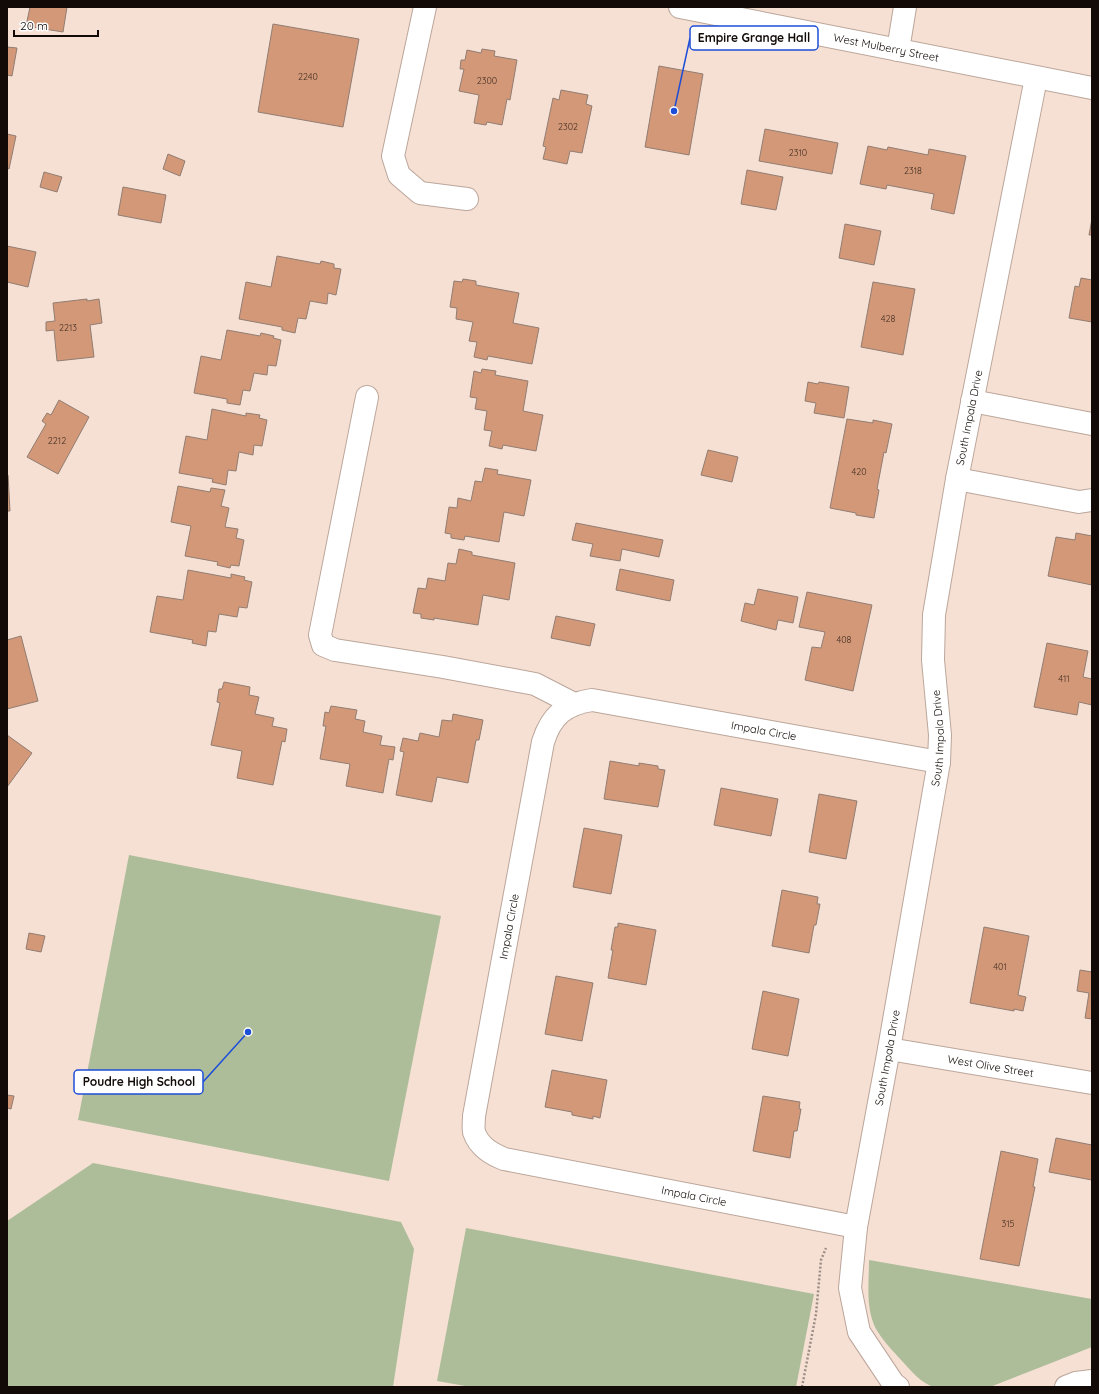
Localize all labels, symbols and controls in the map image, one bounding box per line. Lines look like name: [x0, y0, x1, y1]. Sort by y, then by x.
scale bar: [14, 12, 98, 38]
text: 20 m: [20, 18, 48, 33]
callout: Empire Grange Hall: [690, 26, 818, 50]
text: Empire Grange Hall: [698, 30, 810, 45]
street label: West Mulberry Street: [832, 30, 940, 65]
house number: 2240: [298, 71, 318, 82]
house number: 2300: [477, 75, 497, 86]
house number: 2302: [558, 121, 578, 132]
house number: 2310: [789, 147, 807, 158]
house number: 2318: [904, 165, 922, 176]
house number: 428: [881, 313, 895, 324]
house number: 2213: [59, 322, 77, 333]
street label: South Impala Drive: [953, 369, 985, 467]
house number: 2212: [48, 435, 66, 446]
house number: 420: [851, 466, 867, 477]
house number: 408: [837, 634, 852, 645]
house number: 411: [1058, 673, 1070, 684]
street label: South Impala Drive: [928, 689, 947, 788]
street label: Impala Circle: [730, 718, 798, 743]
street label: Impala Circle: [496, 893, 522, 960]
house number: 401: [993, 961, 1007, 972]
street label: South Impala Drive: [872, 1009, 903, 1107]
street label: West Olive Street: [947, 1052, 1035, 1080]
callout: Poudre High School: [74, 1070, 203, 1094]
text: Poudre High School: [83, 1074, 195, 1089]
street label: Impala Circle: [660, 1183, 728, 1209]
house number: 315: [1002, 1218, 1015, 1229]

